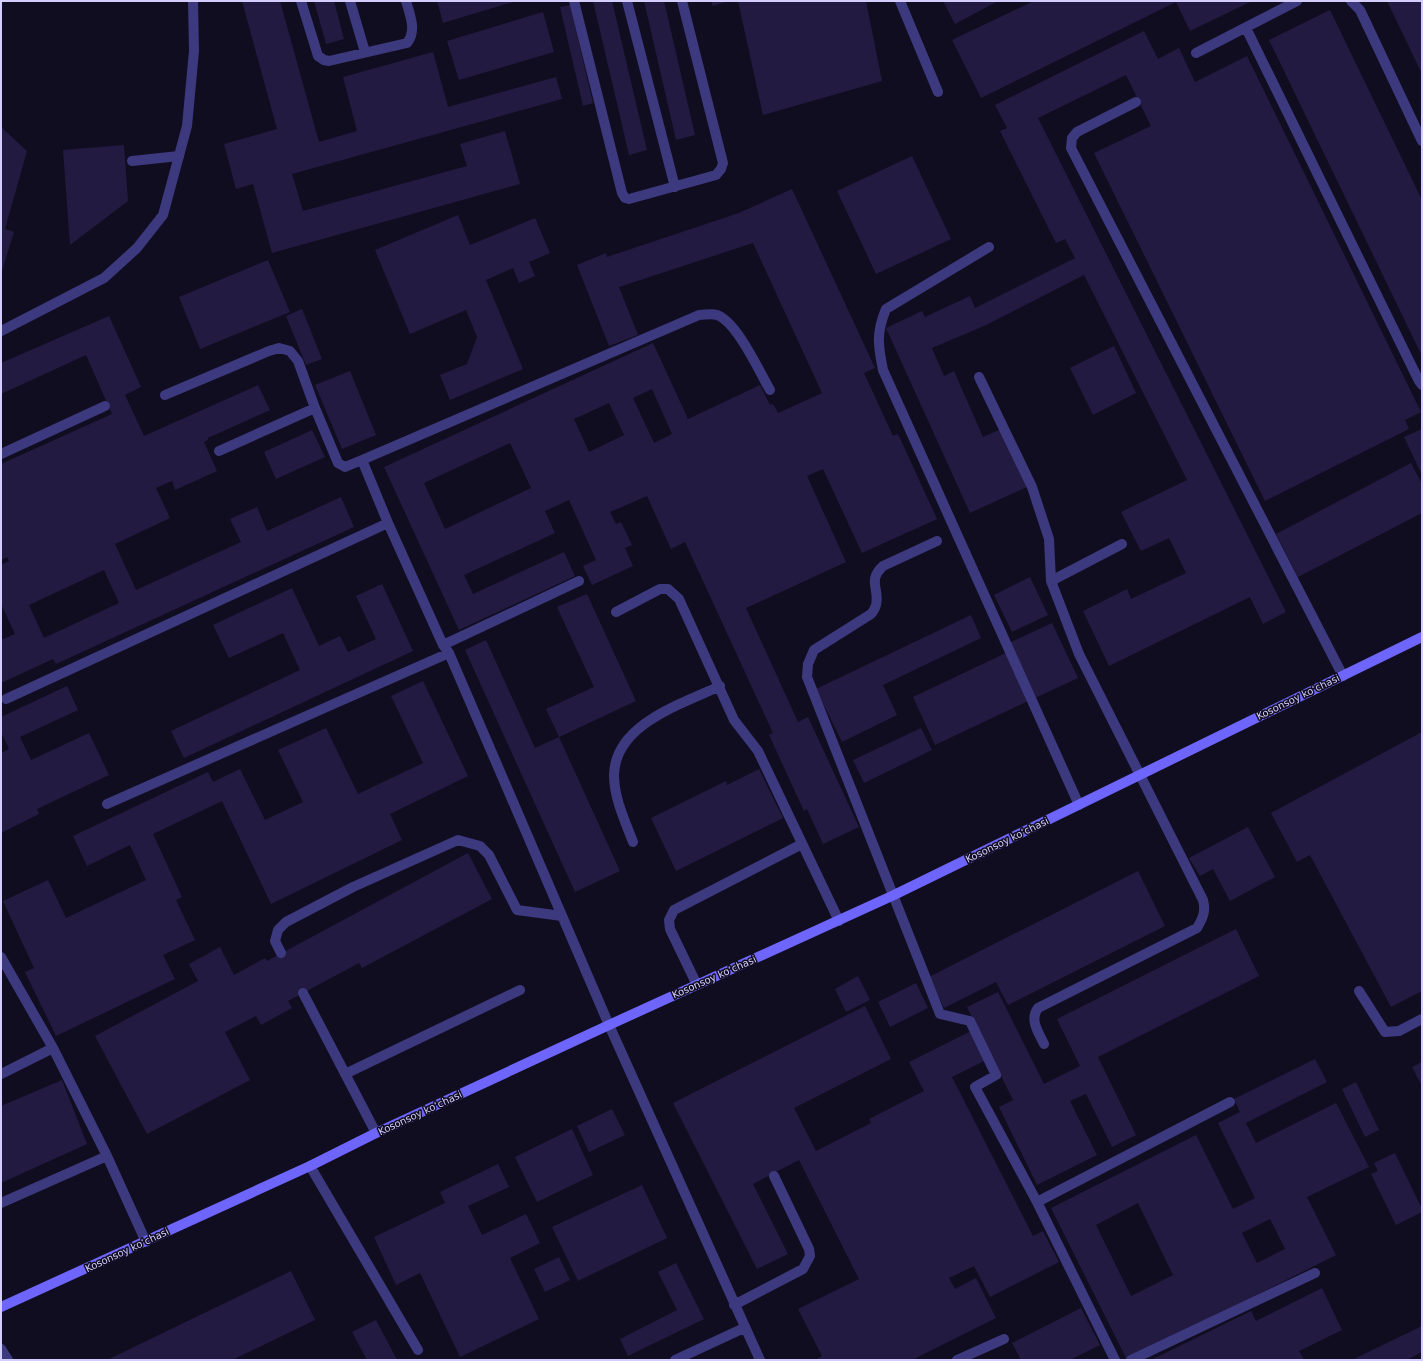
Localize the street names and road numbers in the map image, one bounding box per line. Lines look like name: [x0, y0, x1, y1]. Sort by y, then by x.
street label: Kosonsoy koʻchasi: [1255, 672, 1341, 722]
street label: Kosonsoy koʻchasi: [964, 815, 1050, 865]
street label: Kosonsoy koʻchasi: [670, 953, 758, 1001]
street label: Kosonsoy koʻchasi: [376, 1089, 464, 1137]
street label: Kosonsoy koʻchasi: [83, 1226, 171, 1274]

